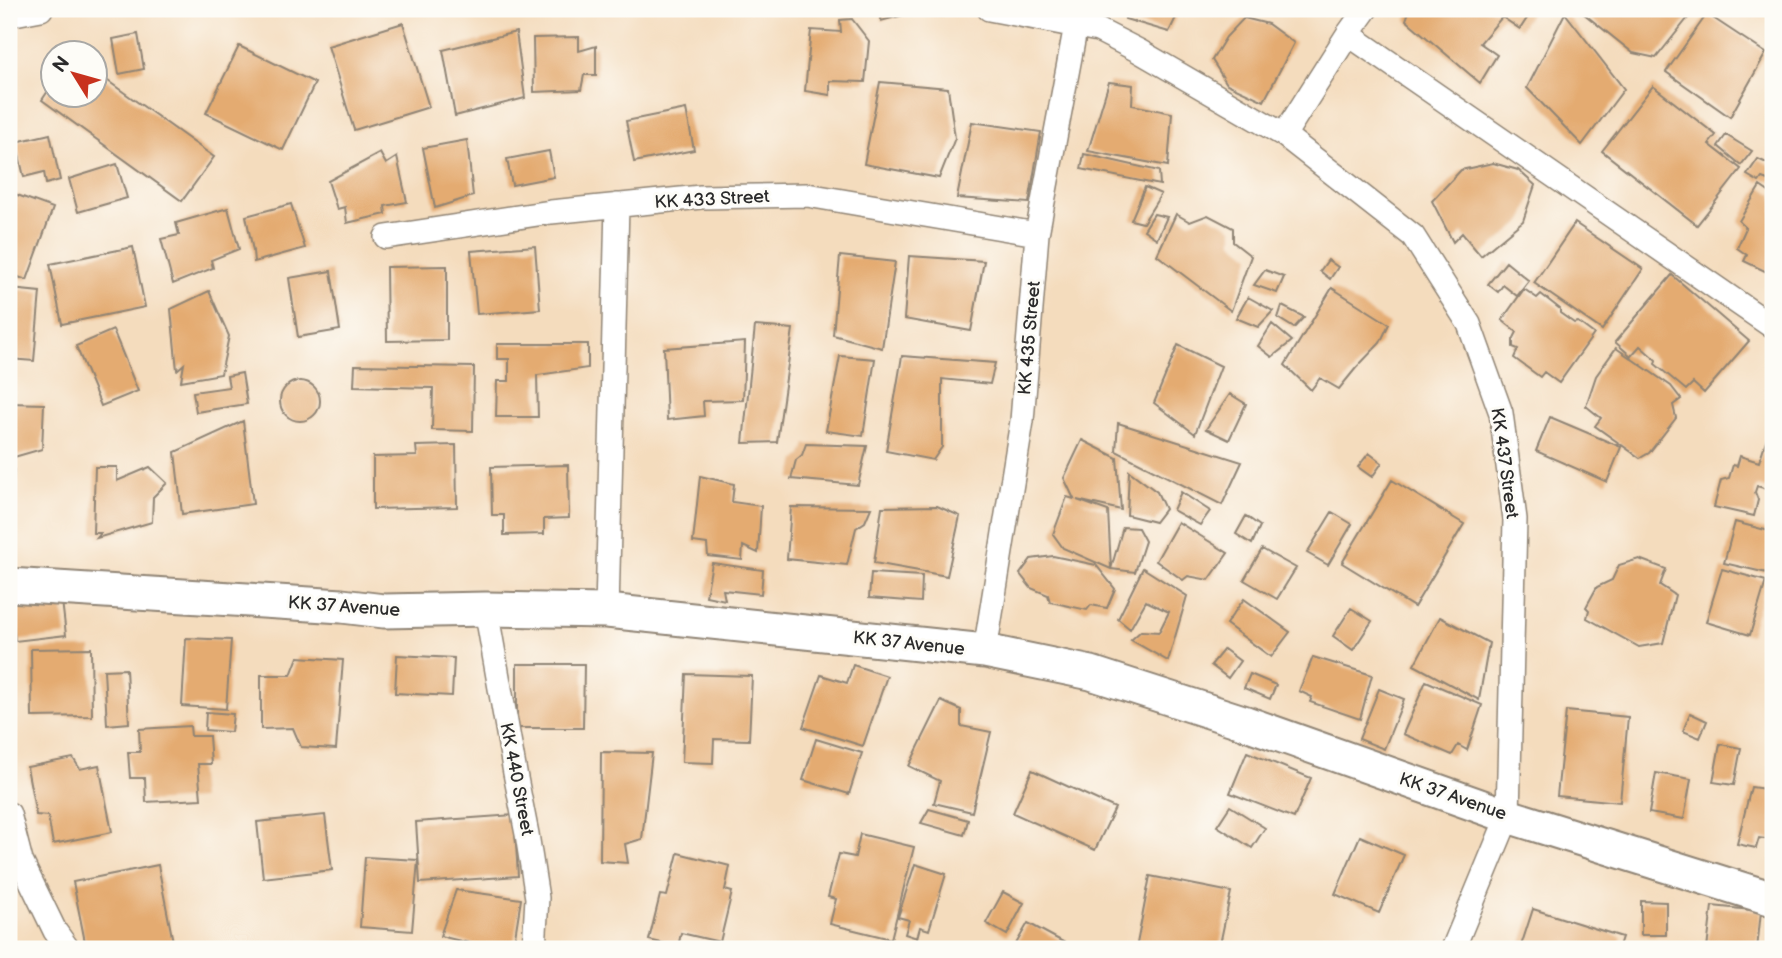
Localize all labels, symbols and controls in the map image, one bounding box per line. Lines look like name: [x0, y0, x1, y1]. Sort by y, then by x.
north arrow: [38, 38, 108, 108]
text: N: [48, 52, 75, 77]
street label: KK 433 Street: [654, 186, 771, 213]
street label: KK 435 Street: [1014, 280, 1045, 396]
street label: KK 437 Street: [1486, 406, 1523, 520]
street label: KK 37 Avenue: [287, 592, 401, 621]
street label: KK 37 Avenue: [852, 627, 966, 660]
street label: KK 440 Street: [495, 721, 538, 838]
street label: KK 37 Avenue: [1396, 768, 1510, 825]

